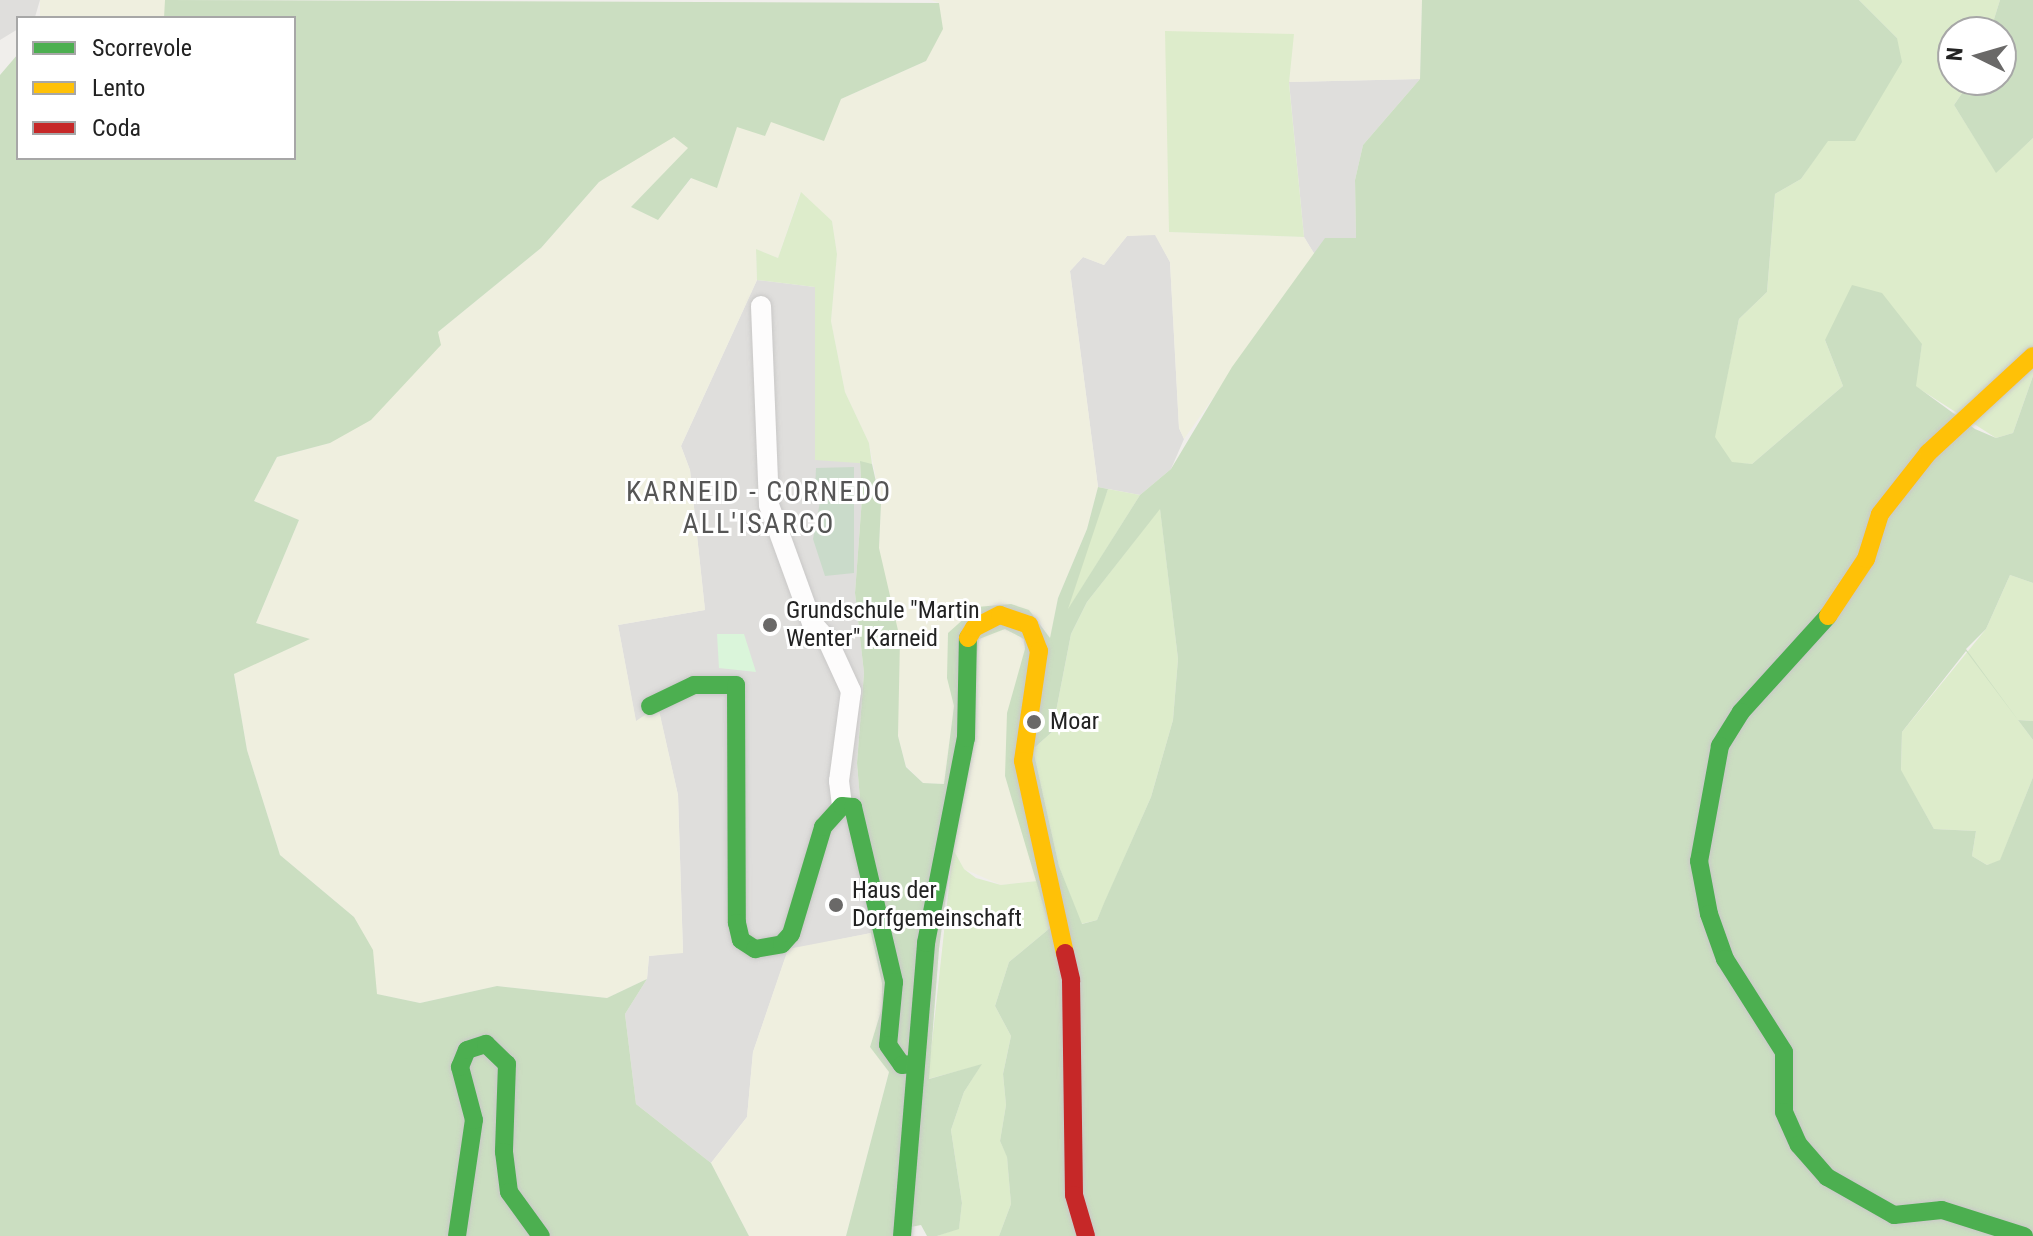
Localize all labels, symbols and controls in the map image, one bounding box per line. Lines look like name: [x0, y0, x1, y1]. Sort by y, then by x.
legend: [16, 16, 296, 160]
north arrow: [1937, 16, 2017, 96]
text: Scorrevole: [92, 34, 192, 62]
text: N: [1942, 46, 1968, 62]
text: Lento: [92, 74, 145, 102]
text: Coda: [92, 114, 141, 142]
district label: KARNEID - CORNEDO ALL'ISARCO: [626, 475, 892, 541]
place label: Grundschule "Martin Wenter" Karneid: [786, 597, 980, 653]
marker: Grundschule "Martin Wenter" Karneid: [761, 616, 779, 634]
place label: Moar: [1050, 708, 1099, 736]
marker: Moar: [1025, 713, 1043, 731]
place label: Haus der Dorfgemeinschaft: [852, 877, 1022, 933]
marker: Haus der Dorfgemeinschaft: [827, 896, 845, 914]

